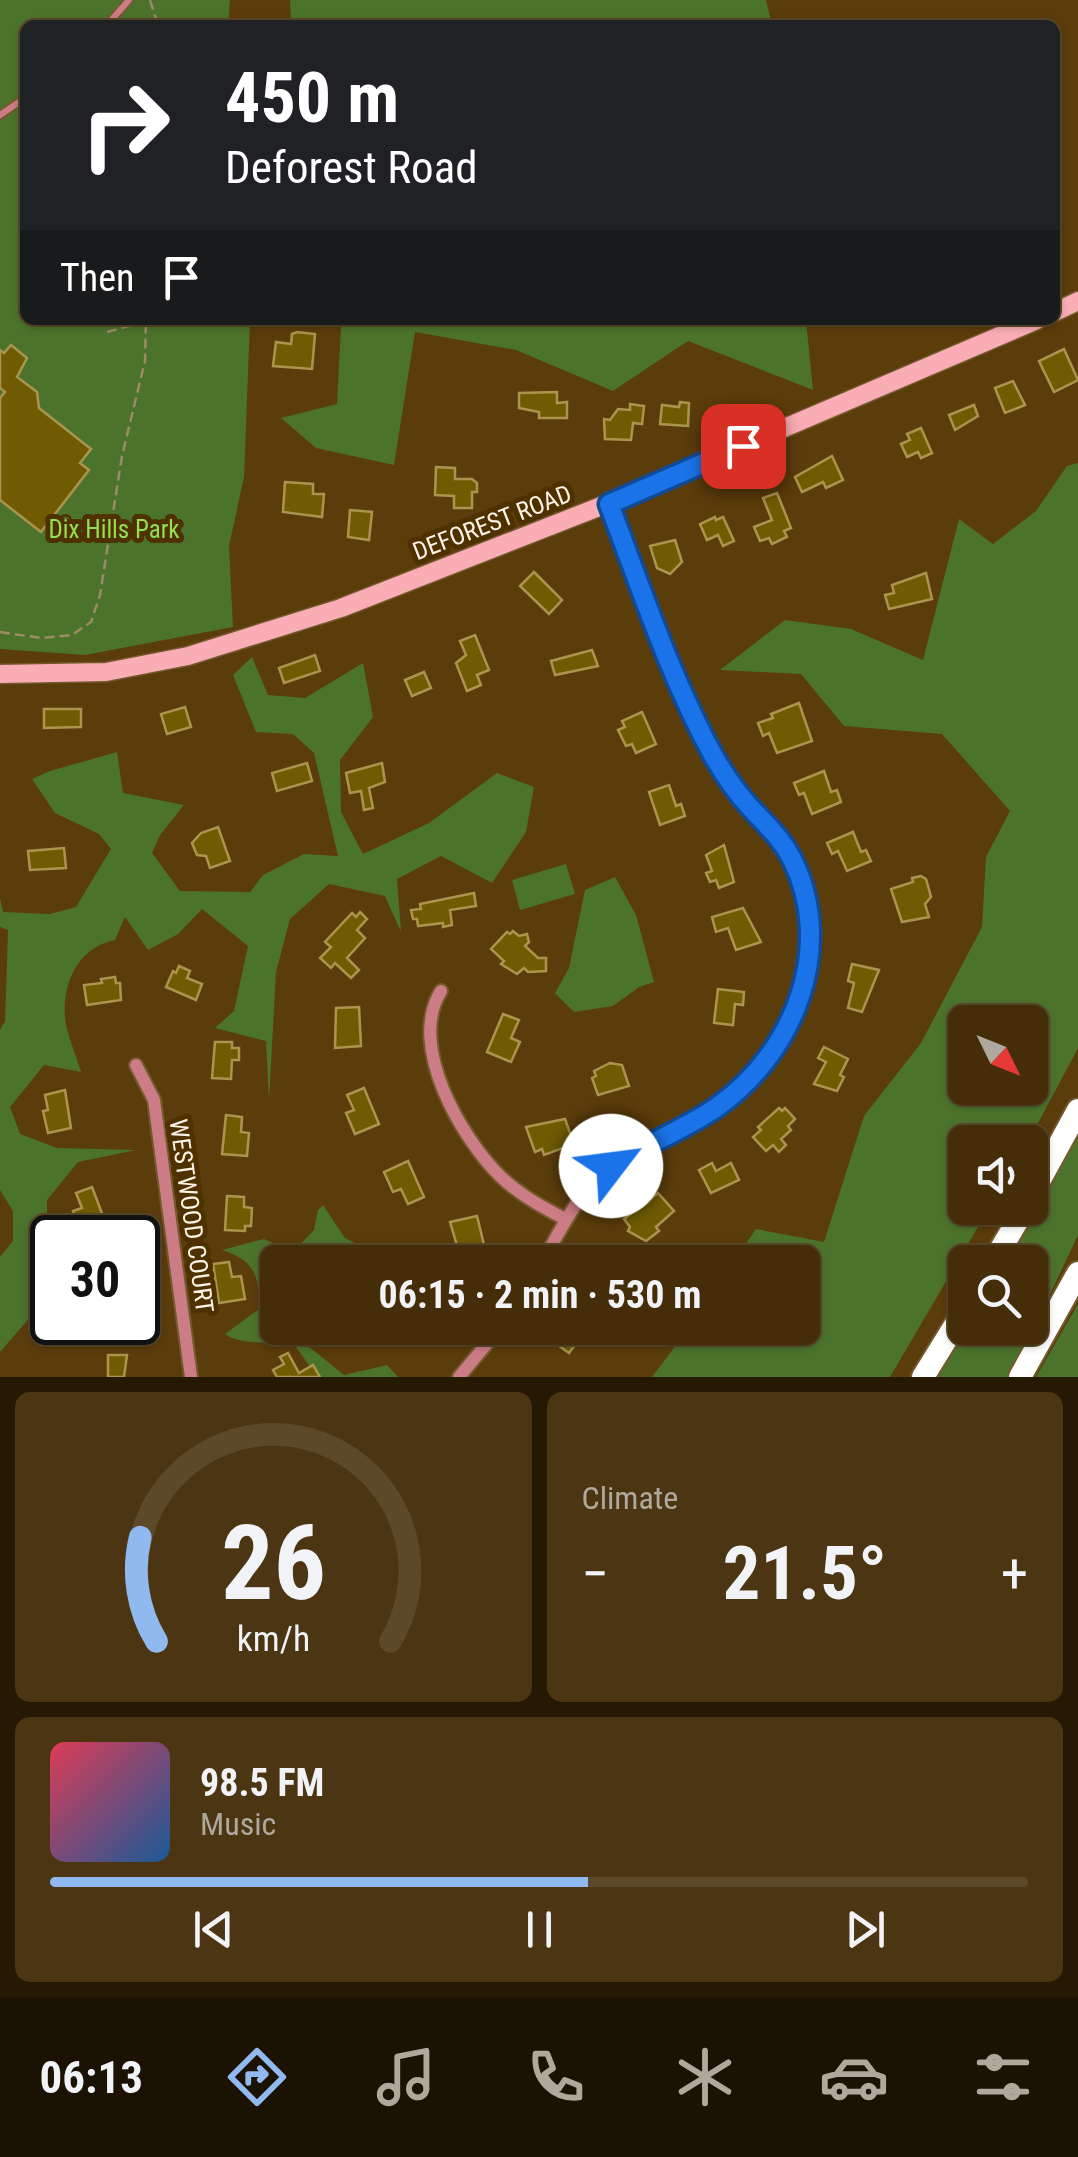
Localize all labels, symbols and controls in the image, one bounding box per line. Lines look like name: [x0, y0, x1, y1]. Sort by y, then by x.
text: 450 m: [225, 57, 399, 139]
icon: right: [60, 60, 190, 190]
text: Deforest Road: [225, 141, 478, 194]
icon: arrive: [154, 250, 209, 305]
text: Then: [60, 256, 134, 300]
pin: [701, 404, 786, 489]
icon: arrive: [716, 419, 771, 474]
street label: DEFOREST ROAD: [409, 479, 576, 566]
park label: Dix Hills Park: [48, 515, 180, 544]
north arrow: [948, 1005, 1048, 1105]
map controls: [948, 1005, 1048, 1345]
position arrow: [559, 1114, 663, 1218]
street label: WESTWOOD COURT: [164, 1117, 219, 1315]
button: sound: [948, 1125, 1048, 1225]
speed limit sign: 30: [30, 1215, 160, 1345]
button: search: [948, 1245, 1048, 1345]
text: 06:15 · 2 min · 530 m: [379, 1273, 701, 1317]
text: Climate: [582, 1479, 678, 1517]
text: 26: [221, 1503, 326, 1624]
text: 21.5°: [723, 1529, 887, 1617]
text: −: [582, 1542, 609, 1606]
text: +: [1001, 1542, 1028, 1606]
text: km/h: [236, 1618, 310, 1660]
text: 98.5 FM: [200, 1761, 324, 1805]
text: Music: [200, 1805, 276, 1843]
icon: previous: [186, 1902, 241, 1957]
icon: pause: [512, 1902, 567, 1957]
icon: next: [838, 1902, 893, 1957]
icon: directions: [222, 2042, 292, 2112]
icon: music: [371, 2042, 441, 2112]
icon: phone: [521, 2042, 591, 2112]
icon: climate: [670, 2042, 740, 2112]
icon: car: [819, 2042, 889, 2112]
icon: filters: [968, 2042, 1038, 2112]
text: 06:13: [40, 2051, 143, 2104]

